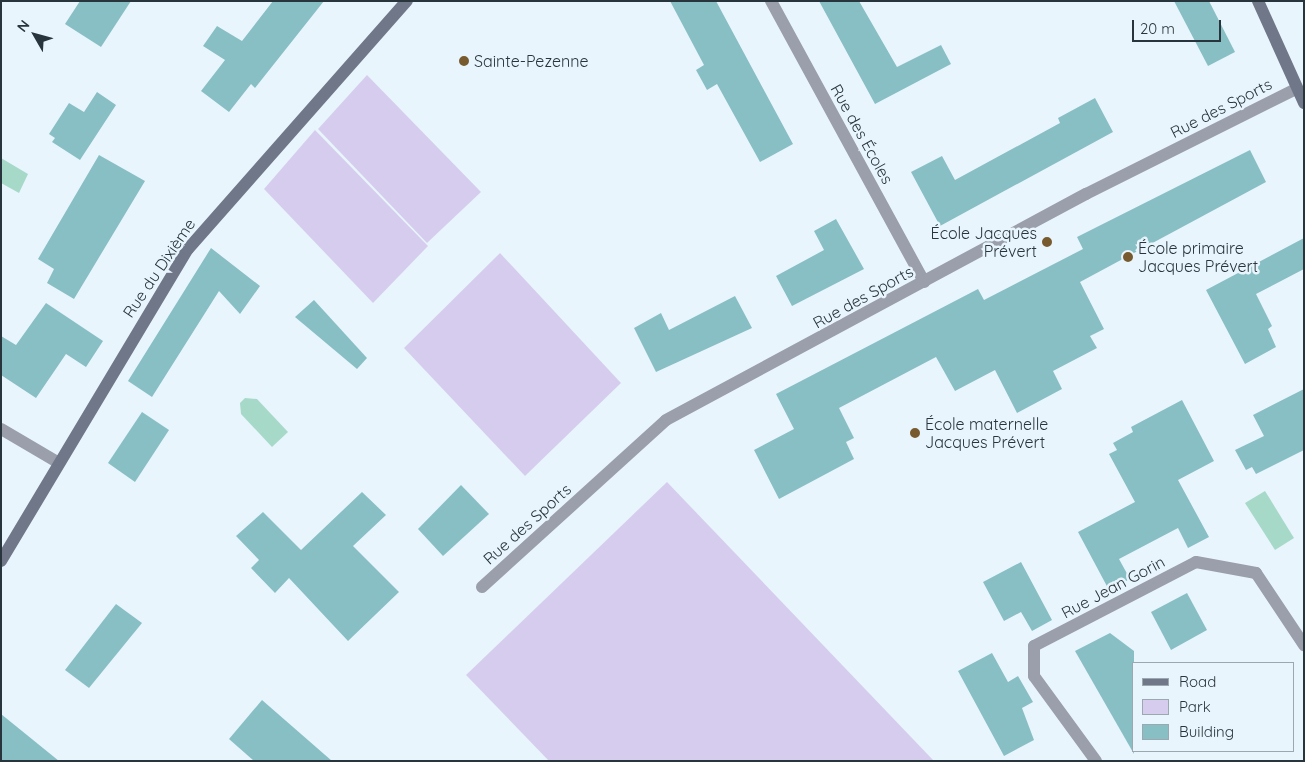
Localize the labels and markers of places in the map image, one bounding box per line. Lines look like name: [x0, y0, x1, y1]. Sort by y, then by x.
place label: Sainte-Pezenne: [474, 51, 588, 71]
marker: Sainte-Pezenne: [458, 55, 470, 67]
place label: École Jacques Prévert: [931, 223, 1037, 261]
marker: École Jacques Prévert: [1041, 236, 1053, 248]
place label: École primaire Jacques Prévert: [1138, 238, 1258, 276]
marker: École primaire Jacques Prévert: [1122, 251, 1134, 263]
place label: École maternelle Jacques Prévert: [925, 414, 1048, 452]
marker: École maternelle Jacques Prévert: [909, 427, 921, 439]

